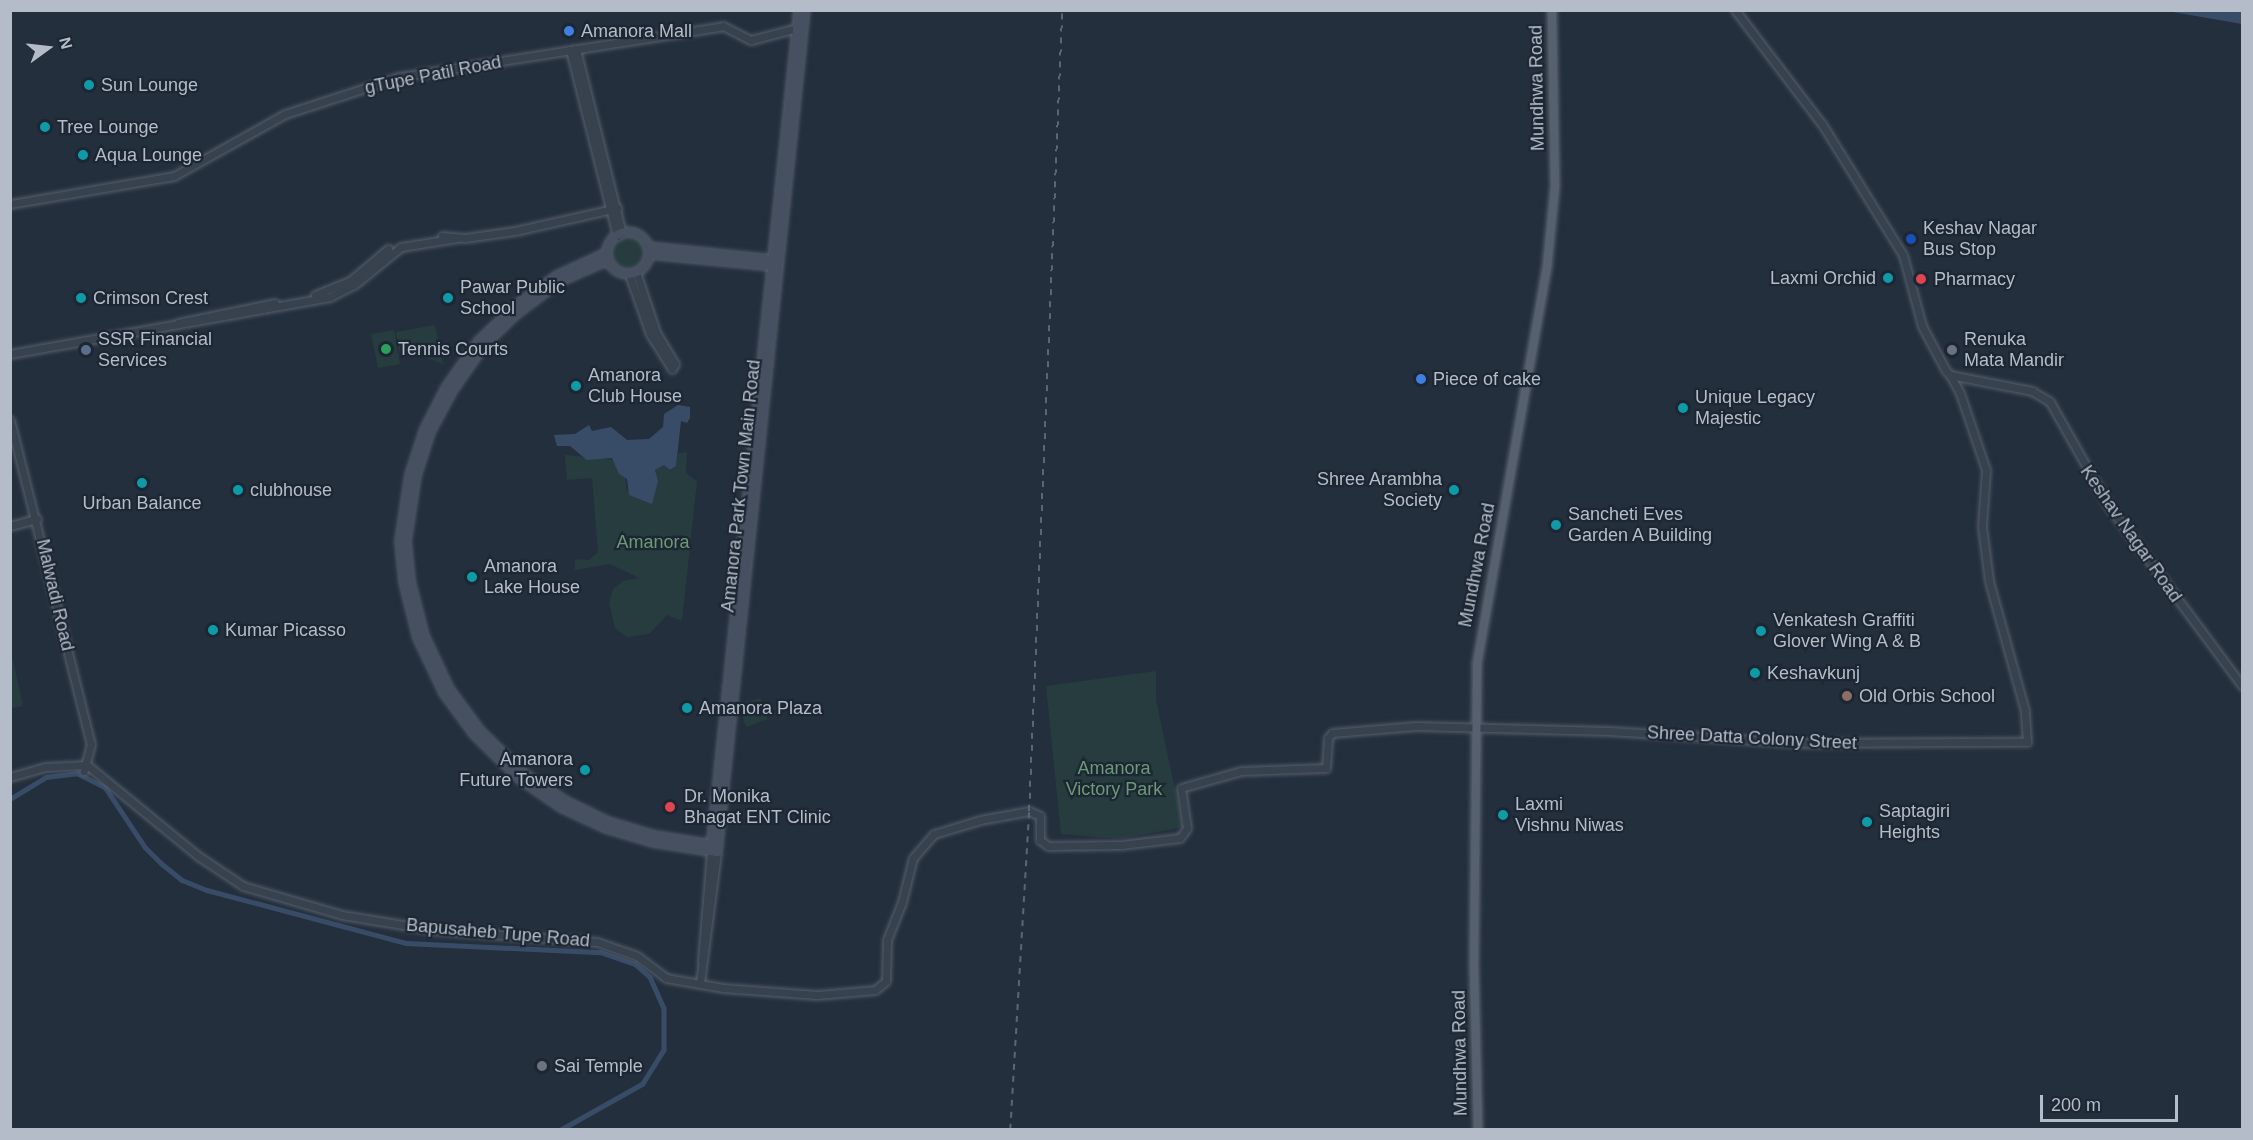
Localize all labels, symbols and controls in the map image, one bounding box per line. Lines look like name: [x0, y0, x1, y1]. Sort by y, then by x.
north arrow: [18, 18, 78, 78]
place label: Amanora Mall: [581, 20, 692, 42]
marker: Amanora Mall: [562, 24, 576, 38]
street label: Mundhwa Road: [1525, 25, 1549, 151]
text: N: [56, 35, 76, 51]
street label: gTupe Patil Road: [363, 51, 503, 99]
place label: Sun Lounge: [101, 74, 198, 96]
marker: Sun Lounge: [82, 78, 96, 92]
place label: Tree Lounge: [57, 116, 158, 138]
marker: Tree Lounge: [38, 120, 52, 134]
place label: Aqua Lounge: [95, 144, 202, 166]
marker: Aqua Lounge: [76, 148, 90, 162]
place label: Keshav Nagar Bus Stop: [1923, 218, 2037, 260]
marker: Keshav Nagar Bus Stop: [1904, 232, 1918, 246]
place label: Laxmi Orchid: [1770, 267, 1876, 289]
place label: Pharmacy: [1934, 268, 2015, 290]
marker: Pharmacy: [1912, 270, 1930, 288]
marker: Laxmi Orchid: [1881, 271, 1895, 285]
place label: Pawar Public School: [460, 277, 565, 320]
place label: Crimson Crest: [93, 287, 208, 309]
marker: Crimson Crest: [74, 291, 88, 305]
marker: Pawar Public School: [441, 291, 455, 305]
place label: SSR Financial Services: [98, 329, 212, 372]
place label: Renuka Mata Mandir: [1964, 329, 2064, 372]
place label: Tennis Courts: [398, 338, 508, 360]
marker: Tennis Courts: [379, 342, 393, 356]
marker: SSR Financial Services: [79, 343, 93, 357]
marker: Renuka Mata Mandir: [1945, 343, 1959, 357]
street label: Amanora Park Town Main Road: [717, 359, 765, 613]
place label: Amanora Club House: [588, 365, 682, 407]
place label: Piece of cake: [1433, 368, 1541, 390]
marker: Piece of cake: [1414, 372, 1428, 386]
marker: Amanora Club House: [569, 379, 583, 393]
place label: Unique Legacy Majestic: [1695, 387, 1815, 430]
marker: Unique Legacy Majestic: [1676, 401, 1690, 415]
street label: Keshav Nagar Road: [2076, 461, 2186, 607]
place label: Shree Arambha Society: [1316, 469, 1442, 512]
marker: Urban Balance: [135, 476, 149, 490]
place label: clubhouse: [250, 479, 332, 501]
marker: clubhouse: [231, 483, 245, 497]
marker: Shree Arambha Society: [1447, 483, 1461, 497]
place label: Urban Balance: [82, 492, 202, 514]
street label: Mundhwa Road: [1454, 501, 1500, 629]
place label: Sancheti Eves Garden A Building: [1568, 504, 1714, 546]
marker: Sancheti Eves Garden A Building: [1549, 518, 1563, 532]
park label: Amanora: [616, 531, 690, 553]
street label: Malwadi Road: [32, 537, 78, 653]
place label: Amanora Lake House: [484, 556, 580, 598]
marker: Amanora Lake House: [465, 570, 479, 584]
place label: Venkatesh Graffiti Glover Wing A & B: [1773, 610, 1923, 652]
place label: Kumar Picasso: [225, 619, 346, 641]
marker: Kumar Picasso: [206, 623, 220, 637]
marker: Venkatesh Graffiti Glover Wing A & B: [1754, 624, 1768, 638]
place label: Keshavkunj: [1767, 662, 1860, 684]
marker: Keshavkunj: [1748, 666, 1762, 680]
place label: Old Orbis School: [1859, 685, 1995, 707]
marker: Old Orbis School: [1840, 689, 1854, 703]
place label: Amanora Plaza: [699, 697, 822, 719]
marker: Amanora Plaza: [680, 701, 694, 715]
street label: Shree Datta Colony Street: [1647, 722, 1857, 754]
place label: Amanora Future Towers: [459, 749, 573, 792]
park label: Amanora Victory Park: [1066, 758, 1162, 800]
marker: Amanora Future Towers: [578, 763, 592, 777]
place label: Dr. Monika Bhagat ENT Clinic: [684, 786, 831, 828]
place label: Laxmi Vishnu Niwas: [1515, 794, 1624, 836]
marker: Dr. Monika Bhagat ENT Clinic: [661, 798, 679, 816]
place label: Saptagiri Heights: [1879, 801, 1950, 844]
marker: Laxmi Vishnu Niwas: [1496, 808, 1510, 822]
marker: Saptagiri Heights: [1860, 815, 1874, 829]
street label: Bapusaheb Tupe Road: [405, 914, 591, 952]
street label: Mundhwa Road: [1448, 990, 1472, 1116]
place label: Sai Temple: [554, 1055, 643, 1077]
marker: Sai Temple: [535, 1059, 549, 1073]
scale bar: [2043, 1083, 2181, 1121]
text: 200 m: [2051, 1095, 2101, 1115]

